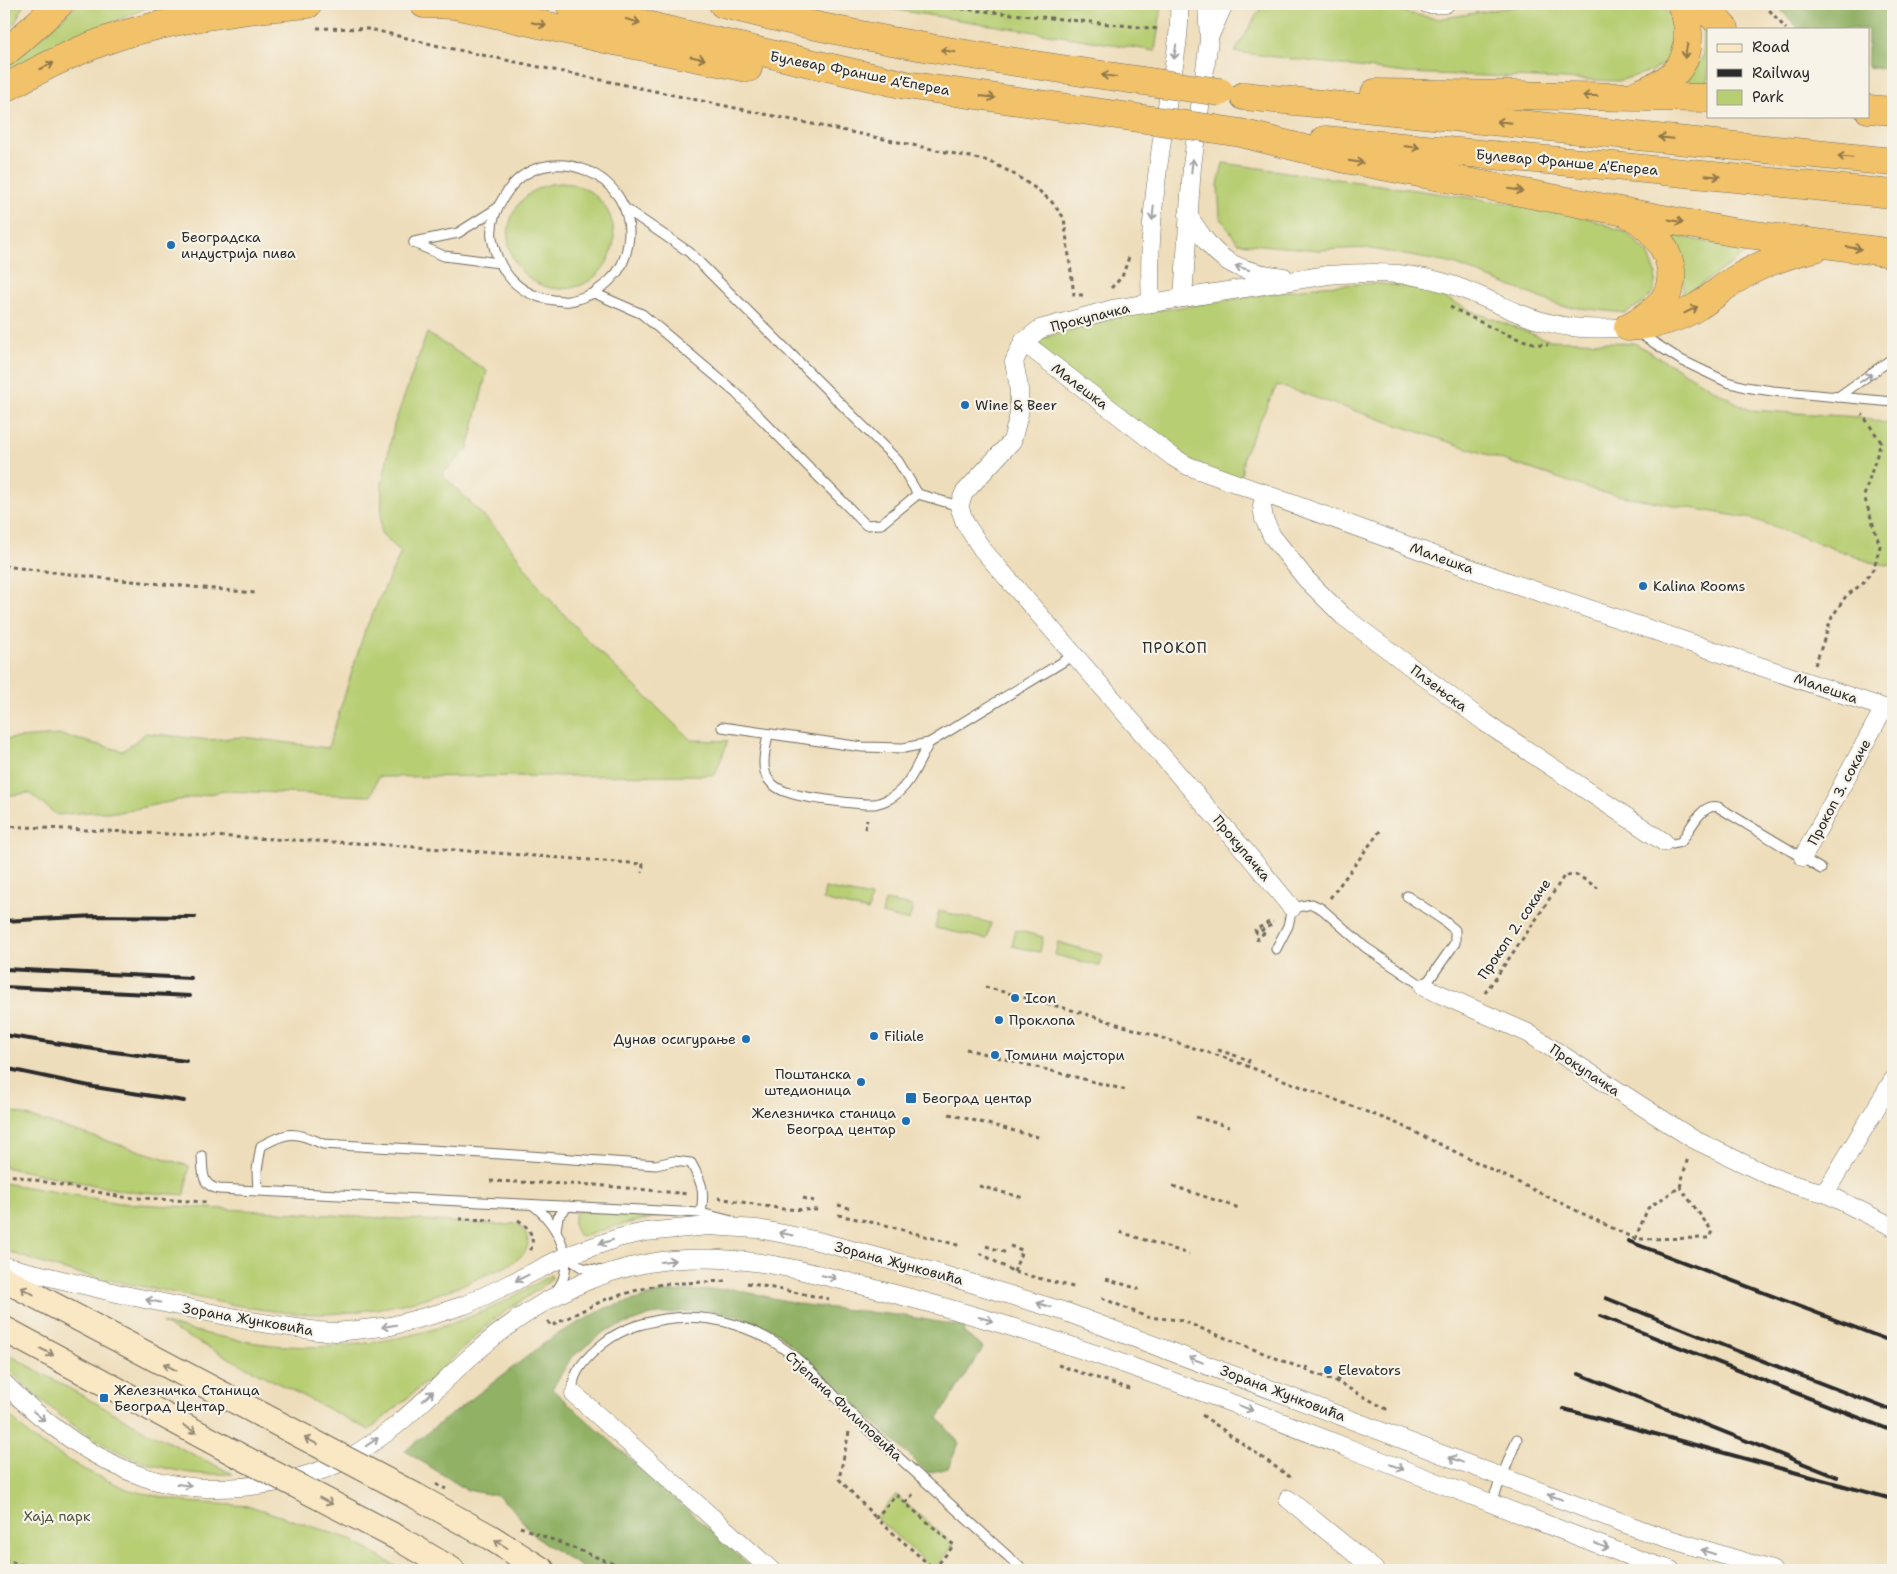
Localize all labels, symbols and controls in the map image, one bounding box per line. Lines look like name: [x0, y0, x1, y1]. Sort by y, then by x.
one-way arrow: [625, 17, 641, 27]
one-way arrow: [531, 20, 547, 29]
legend: [1707, 28, 1870, 118]
text: Road: [1752, 37, 1790, 57]
one-way arrow: [1681, 42, 1691, 58]
one-way arrow: [1170, 44, 1180, 60]
one-way arrow: [941, 46, 957, 56]
street label: Булевар Франше д'Епереа: [769, 47, 952, 99]
one-way arrow: [690, 54, 706, 64]
one-way arrow: [39, 61, 54, 70]
text: Railway: [1752, 63, 1810, 83]
one-way arrow: [1101, 71, 1117, 81]
text: Park: [1752, 87, 1784, 107]
one-way arrow: [1582, 91, 1598, 101]
one-way arrow: [980, 93, 996, 103]
one-way arrow: [1496, 117, 1512, 127]
one-way arrow: [1658, 133, 1674, 143]
one-way arrow: [1403, 143, 1419, 152]
street label: Булевар Франше д'Епереа: [1475, 145, 1659, 179]
one-way arrow: [1837, 152, 1853, 162]
one-way arrow: [1348, 157, 1364, 167]
one-way arrow: [1187, 158, 1197, 174]
one-way arrow: [1704, 171, 1720, 181]
one-way arrow: [1508, 186, 1524, 196]
one-way arrow: [1148, 205, 1157, 221]
one-way arrow: [1667, 217, 1683, 227]
place label: Београдска индустрија пива: [181, 228, 296, 262]
marker: Београдска индустрија пива: [165, 239, 177, 251]
one-way arrow: [1845, 243, 1861, 253]
one-way arrow: [1234, 262, 1250, 272]
street label: Прокупачка: [1049, 298, 1132, 336]
one-way arrow: [1683, 305, 1698, 314]
street label: Малешка: [1048, 359, 1112, 413]
one-way arrow: [1858, 373, 1872, 383]
place label: Wine & Beer: [975, 396, 1057, 414]
marker: Wine & Beer: [959, 399, 971, 411]
street label: Малешка: [1408, 538, 1477, 578]
place label: Kalina Rooms: [1653, 577, 1745, 595]
marker: Kalina Rooms: [1637, 580, 1649, 592]
district label: ПРОКОП: [1142, 638, 1208, 658]
street label: Плзењска: [1407, 661, 1471, 715]
street label: Малешка: [1792, 669, 1861, 707]
street label: Прокоп 3. сокаче: [1803, 736, 1875, 848]
street label: Прокупачка: [1209, 811, 1275, 885]
street label: Прокоп 2. сокаче: [1474, 875, 1554, 983]
place label: Icon: [1025, 989, 1056, 1007]
marker: Icon: [1009, 992, 1021, 1004]
place label: Проклопа: [1009, 1011, 1075, 1029]
marker: Проклопа: [993, 1014, 1005, 1026]
place label: Filiale: [884, 1027, 924, 1045]
place label: Дунав осигурање: [613, 1030, 736, 1048]
marker: Filiale: [868, 1030, 880, 1042]
marker: Дунав осигурање: [740, 1033, 752, 1045]
street label: Прокупачка: [1546, 1040, 1624, 1100]
place label: Томини мајстори: [1005, 1046, 1125, 1064]
marker: Томини мајстори: [989, 1049, 1001, 1061]
place label: Поштанска штедионица: [764, 1065, 851, 1099]
marker: Поштанска штедионица: [855, 1076, 867, 1088]
place label: Београд центар: [922, 1089, 1032, 1107]
marker: Београд центар: [904, 1091, 918, 1105]
place label: Железничка станица Београд центар: [752, 1104, 896, 1138]
marker: Железничка станица Београд центар: [900, 1115, 912, 1127]
one-way arrow: [779, 1229, 795, 1239]
one-way arrow: [599, 1237, 615, 1247]
street label: Зорана Жунковића: [833, 1237, 966, 1289]
one-way arrow: [660, 1255, 676, 1265]
one-way arrow: [820, 1273, 836, 1283]
one-way arrow: [515, 1274, 530, 1283]
one-way arrow: [19, 1286, 34, 1296]
one-way arrow: [146, 1296, 162, 1305]
street label: Зорана Жунковића: [181, 1299, 315, 1339]
one-way arrow: [1036, 1299, 1052, 1309]
one-way arrow: [977, 1315, 993, 1325]
one-way arrow: [381, 1322, 397, 1331]
street label: Стјепана Филиповића: [782, 1347, 907, 1465]
one-way arrow: [39, 1348, 54, 1357]
one-way arrow: [1189, 1355, 1204, 1365]
street label: Зорана Жунковића: [1218, 1361, 1348, 1425]
place label: Elevators: [1338, 1361, 1401, 1379]
one-way arrow: [163, 1362, 178, 1371]
marker: Elevators: [1322, 1364, 1334, 1376]
place label: Железничка Станица Београд Центар: [114, 1381, 260, 1415]
one-way arrow: [421, 1390, 434, 1402]
marker: Железничка Станица Београд Центар: [98, 1392, 110, 1404]
one-way arrow: [1238, 1404, 1253, 1413]
one-way arrow: [33, 1411, 46, 1422]
one-way arrow: [182, 1425, 197, 1434]
one-way arrow: [304, 1436, 319, 1445]
one-way arrow: [365, 1437, 379, 1447]
one-way arrow: [1449, 1455, 1464, 1464]
one-way arrow: [1389, 1463, 1404, 1472]
one-way arrow: [176, 1480, 192, 1490]
one-way arrow: [1548, 1492, 1563, 1501]
one-way arrow: [318, 1497, 333, 1506]
park label: Хајд парк: [24, 1507, 91, 1525]
one-way arrow: [494, 1539, 508, 1549]
one-way arrow: [1594, 1542, 1609, 1551]
one-way arrow: [1700, 1546, 1716, 1556]

